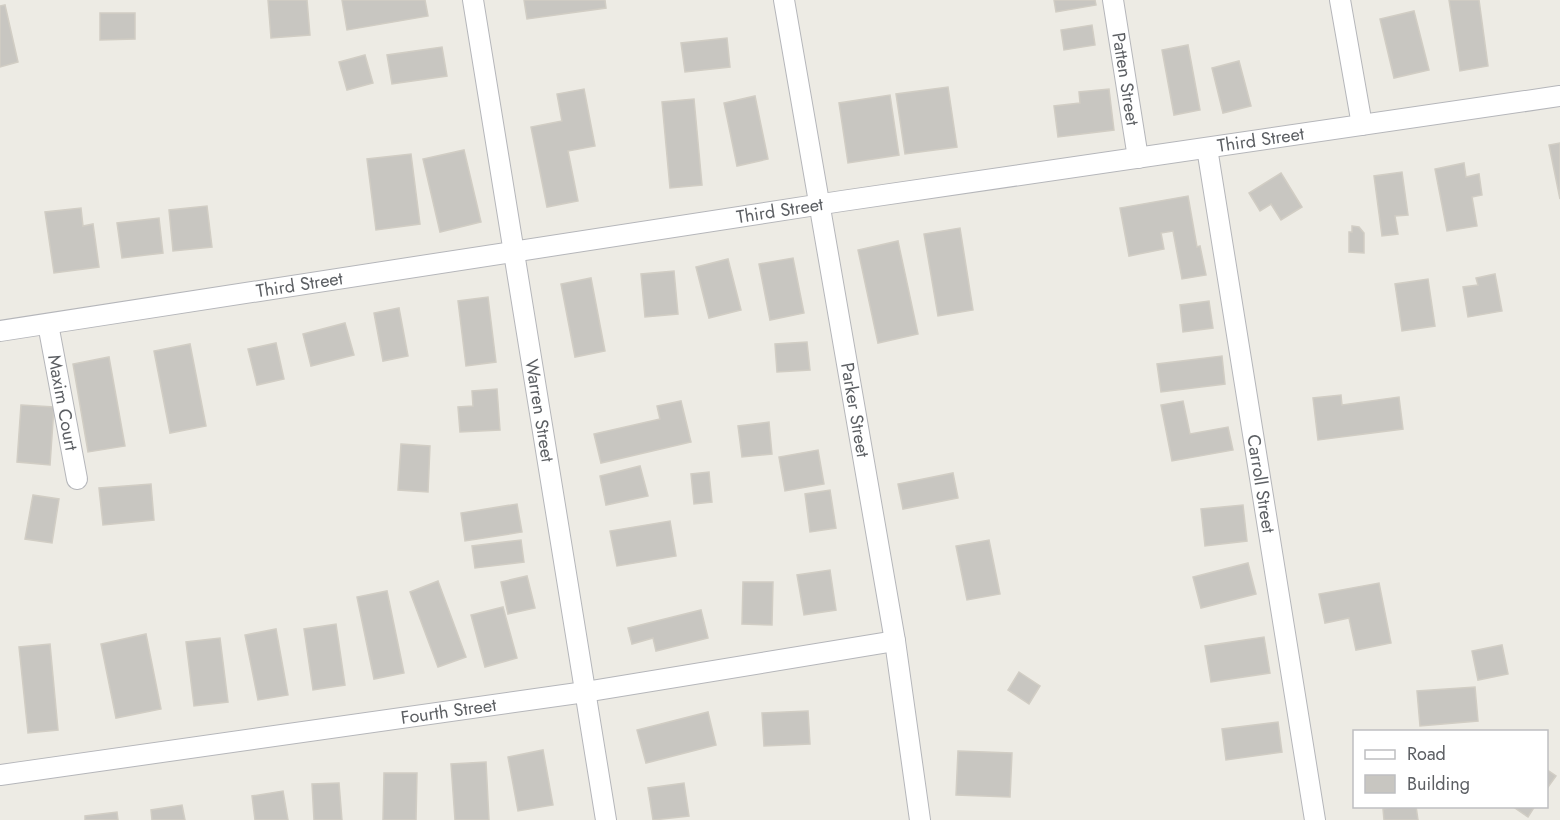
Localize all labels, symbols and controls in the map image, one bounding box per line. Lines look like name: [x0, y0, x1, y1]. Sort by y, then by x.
street label: Patten Street: [1105, 31, 1146, 128]
street label: Third Street: [1215, 121, 1306, 159]
street label: Third Street: [735, 191, 826, 230]
street label: Third Street: [254, 265, 345, 304]
street label: Maxim Court: [41, 353, 85, 453]
street label: Warren Street: [518, 357, 561, 465]
street label: Parker Street: [834, 361, 876, 460]
street label: Carroll Street: [1240, 432, 1282, 536]
street label: Fourth Street: [399, 692, 499, 731]
legend: [1353, 730, 1548, 808]
text: Road: [1407, 741, 1446, 767]
text: Building: [1407, 771, 1470, 797]

